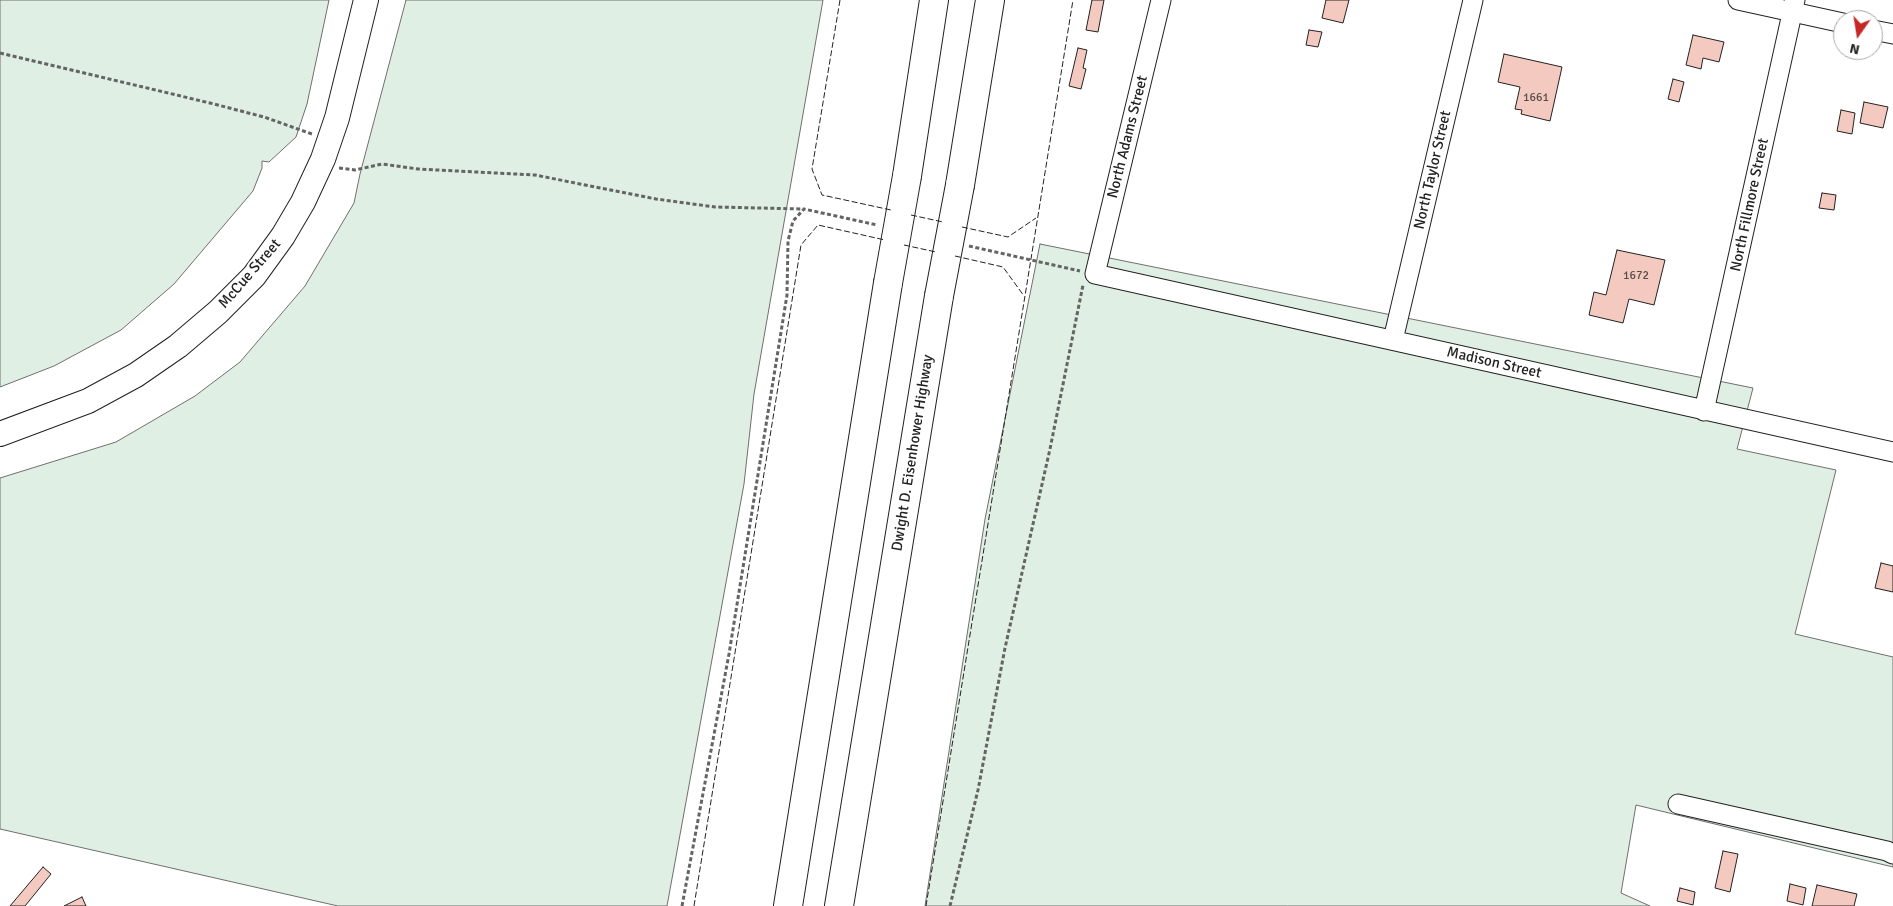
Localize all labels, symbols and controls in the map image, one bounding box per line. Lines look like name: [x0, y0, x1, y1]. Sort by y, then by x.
north arrow: [1833, 10, 1883, 60]
text: N: [1848, 40, 1861, 59]
street label: North Adams Street: [1104, 74, 1152, 200]
house number: 1661: [1523, 91, 1549, 105]
street label: North Taylor Street: [1411, 109, 1455, 231]
street label: North Fillmore Street: [1727, 137, 1773, 273]
street label: McCue Street: [215, 236, 285, 312]
house number: 1672: [1623, 269, 1649, 283]
street label: Madison Street: [1445, 343, 1543, 383]
street label: Dwight D. Eisenhower Highway: [889, 353, 937, 553]

